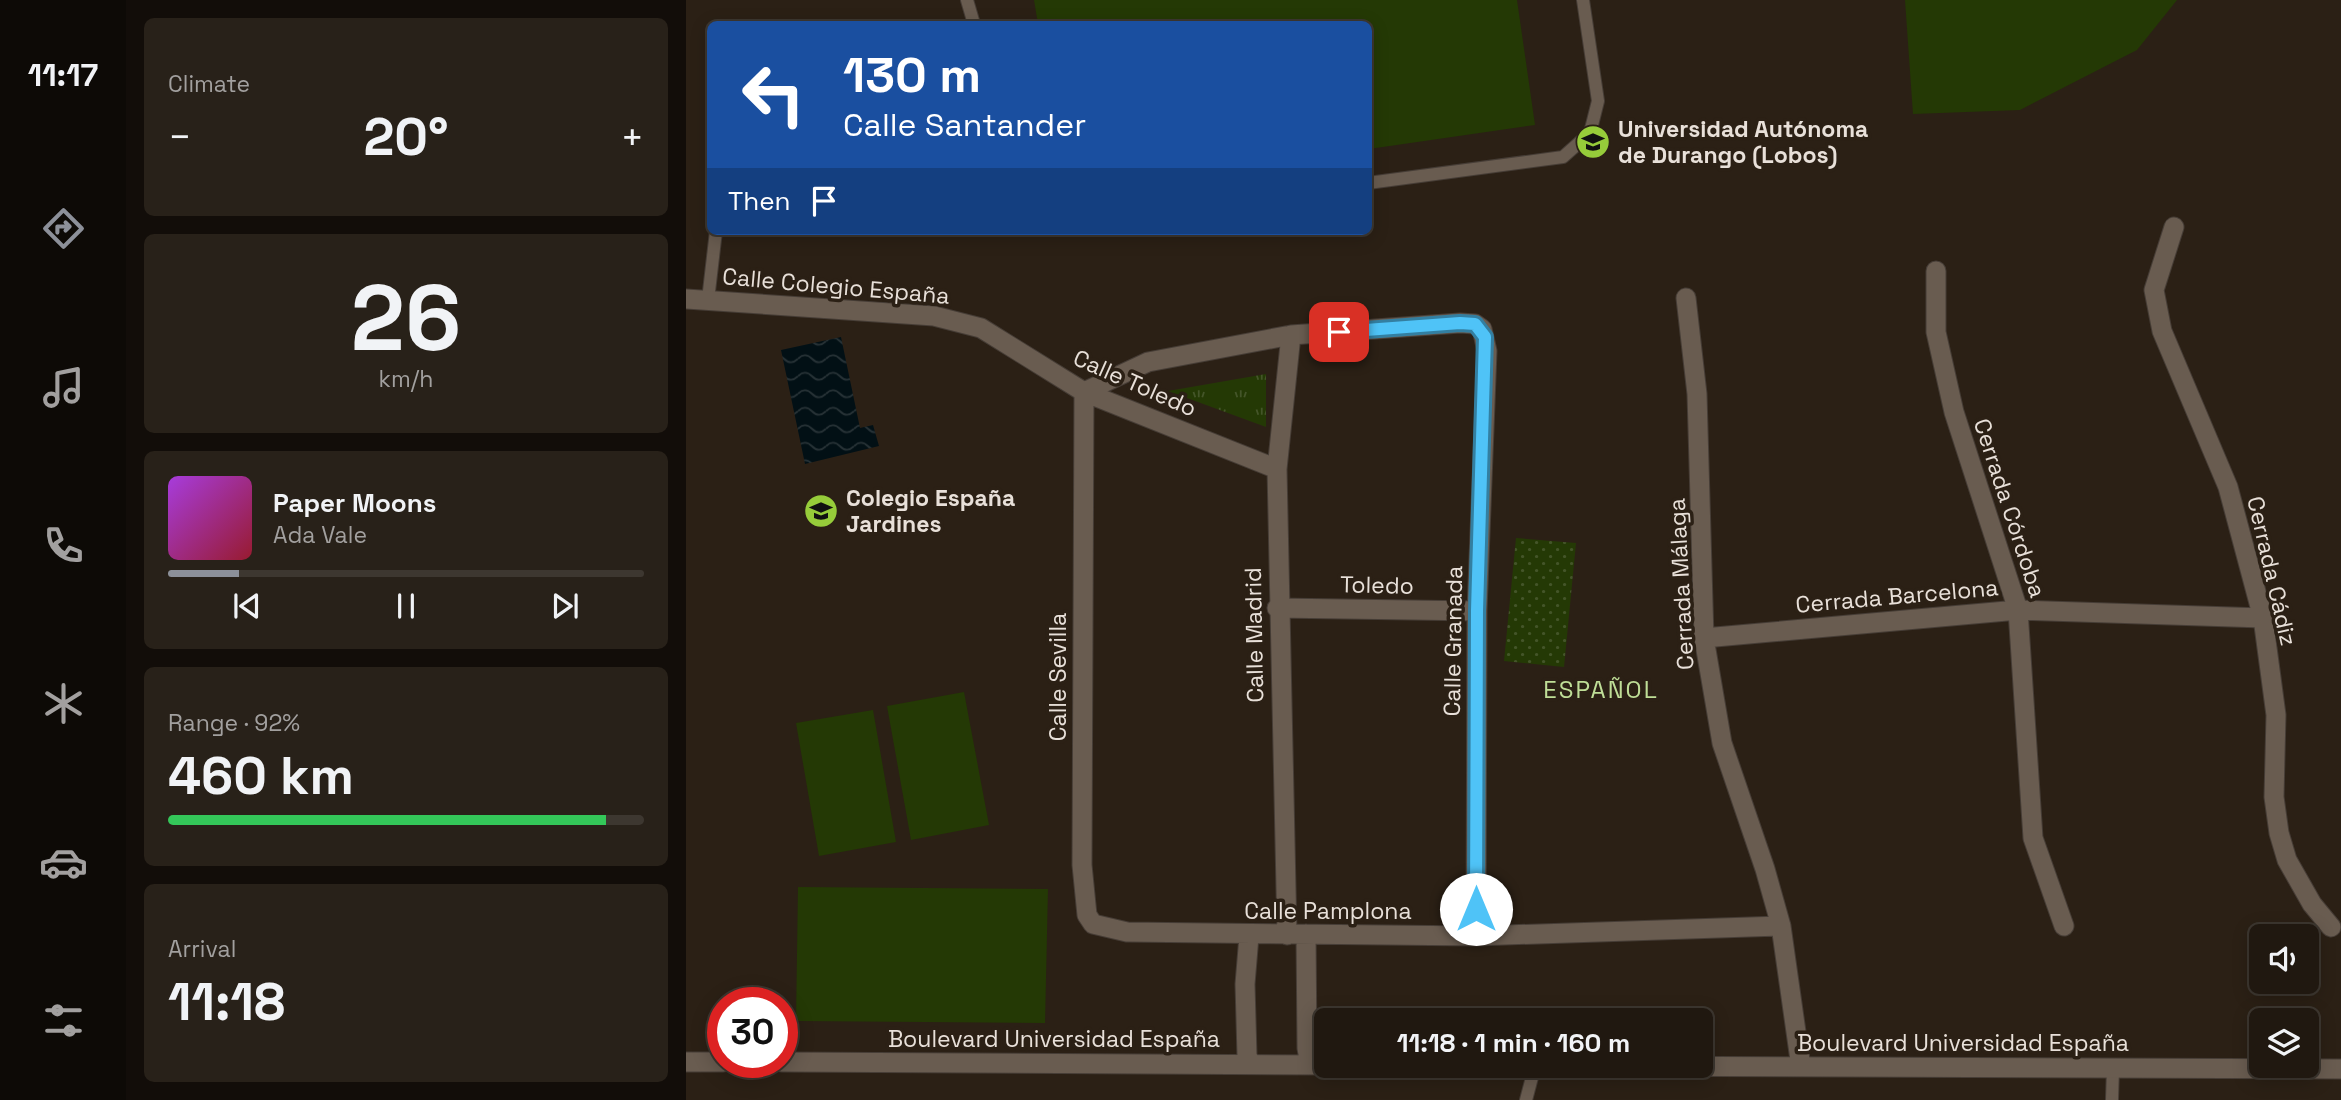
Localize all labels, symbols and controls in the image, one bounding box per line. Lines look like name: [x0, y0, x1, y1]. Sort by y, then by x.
text: 130 m: [843, 44, 981, 106]
icon: left: [728, 49, 819, 140]
text: 11:17: [28, 55, 98, 95]
text: Climate: [168, 69, 250, 99]
text: 20°: [363, 104, 449, 170]
text: Calle Santander: [843, 105, 1086, 145]
text: −: [168, 113, 192, 161]
text: +: [620, 113, 644, 161]
place label: Universidad Autónoma de Durango (Lobos): [1618, 114, 1868, 170]
school or university icon: Universidad Autónoma de Durango (Lobos): [1574, 123, 1612, 161]
icon: arrive: [805, 182, 843, 220]
text: Then: [728, 184, 791, 218]
icon: directions: [39, 204, 88, 253]
text: 26: [351, 260, 461, 377]
street label: Calle Colegio España: [721, 261, 951, 311]
pin: [1309, 302, 1369, 362]
icon: arrive: [1320, 313, 1358, 351]
street label: Calle Toledo: [1069, 342, 1201, 424]
icon: music: [39, 363, 88, 412]
text: km/h: [379, 364, 433, 394]
street label: Cerrada Córdoba: [1967, 415, 2053, 601]
place label: Colegio España Jardines: [846, 483, 1015, 539]
text: Paper Moons: [273, 486, 436, 520]
school or university icon: Colegio España Jardines: [802, 492, 840, 530]
street label: Cerrada Cádiz: [2240, 493, 2304, 649]
street label: Cerrada Málaga: [1662, 497, 1700, 671]
text: Ada Vale: [273, 520, 367, 550]
icon: phone: [39, 521, 88, 570]
street label: Calle Granada: [1437, 565, 1469, 717]
street label: Calle Madrid: [1238, 567, 1270, 703]
street label: Toledo: [1340, 569, 1414, 601]
street label: Cerrada Barcelona: [1794, 572, 2000, 620]
icon: previous: [228, 587, 266, 625]
icon: pause: [387, 587, 425, 625]
icon: next: [546, 587, 584, 625]
street label: Calle Sevilla: [1043, 613, 1073, 741]
district label: ESPAÑOL: [1543, 674, 1659, 705]
icon: climate: [39, 679, 88, 728]
text: Range · 92%: [168, 708, 300, 738]
text: 460 km: [168, 743, 354, 809]
icon: car: [39, 838, 88, 887]
position arrow: [1439, 872, 1513, 946]
street label: Calle Pamplona: [1244, 896, 1412, 926]
map controls: [2249, 924, 2319, 1078]
button: sound: [2249, 924, 2319, 994]
text: Arrival: [168, 934, 236, 964]
text: 11:18: [168, 969, 285, 1035]
speed limit sign: 30: [707, 987, 798, 1078]
icon: filters: [39, 996, 88, 1045]
button: layers: [2249, 1008, 2319, 1078]
street label: Boulevard Universidad España: [888, 1024, 1220, 1054]
text: 11:18 · 1 min · 160 m: [1397, 1026, 1630, 1060]
street label: Boulevard Universidad España: [1797, 1028, 2129, 1058]

